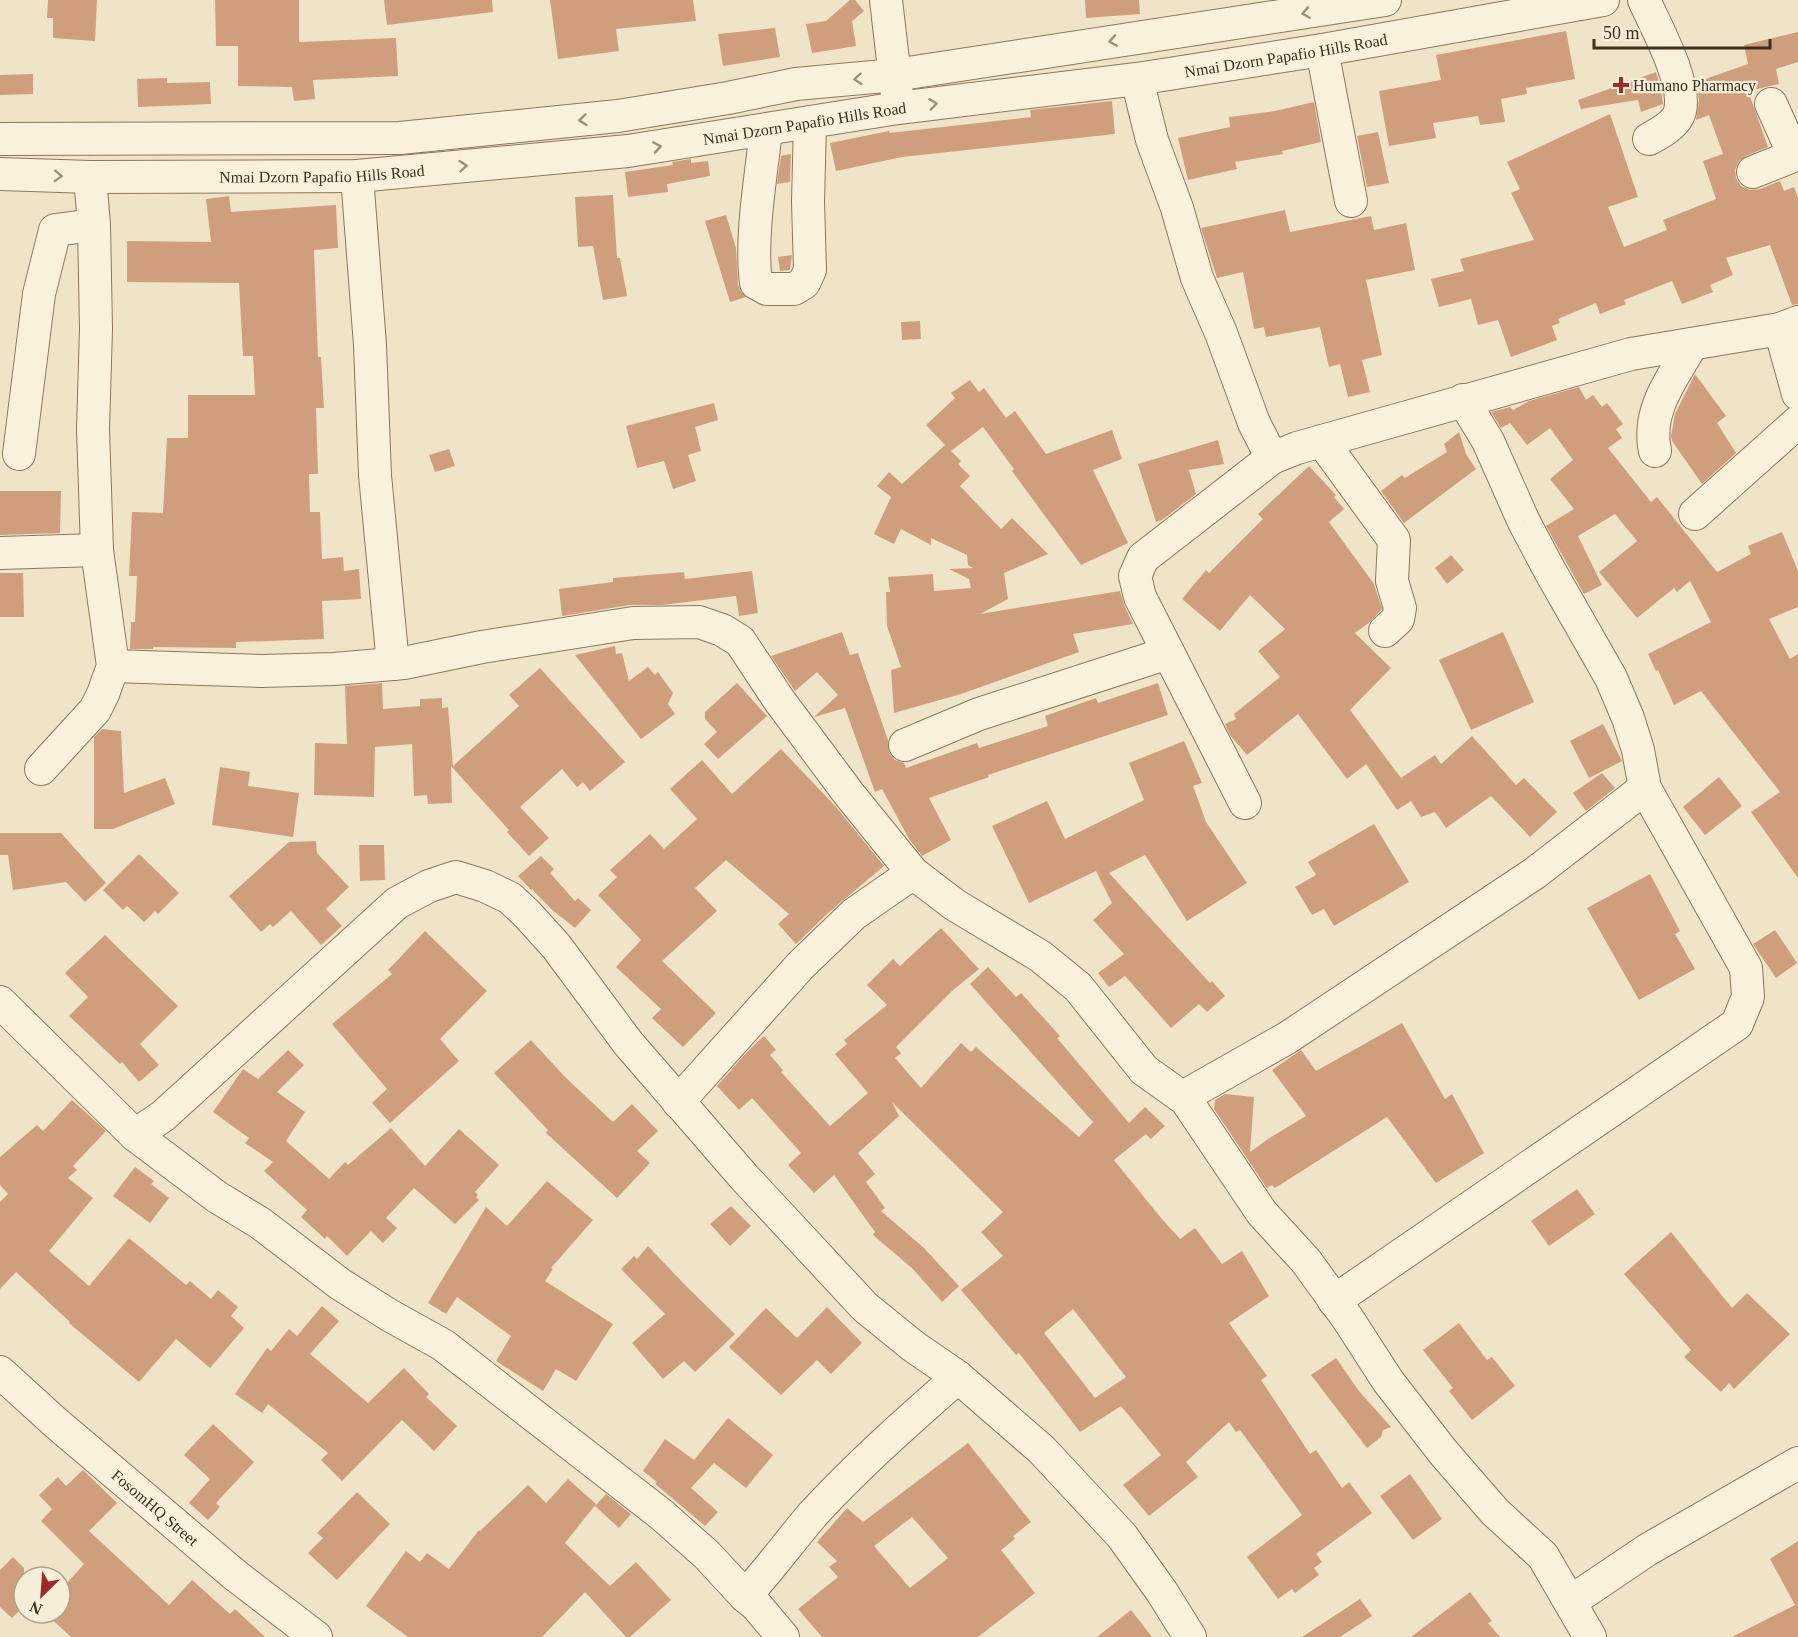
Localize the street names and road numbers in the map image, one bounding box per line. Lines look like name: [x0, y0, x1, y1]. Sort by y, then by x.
street label: Nmai Dzorn Papafio Hills Road: [1183, 31, 1389, 80]
street label: Nmai Dzorn Papafio Hills Road: [702, 99, 907, 148]
street label: Nmai Dzorn Papafio Hills Road: [219, 162, 425, 186]
street label: FosomHQ Street: [108, 1466, 202, 1550]

